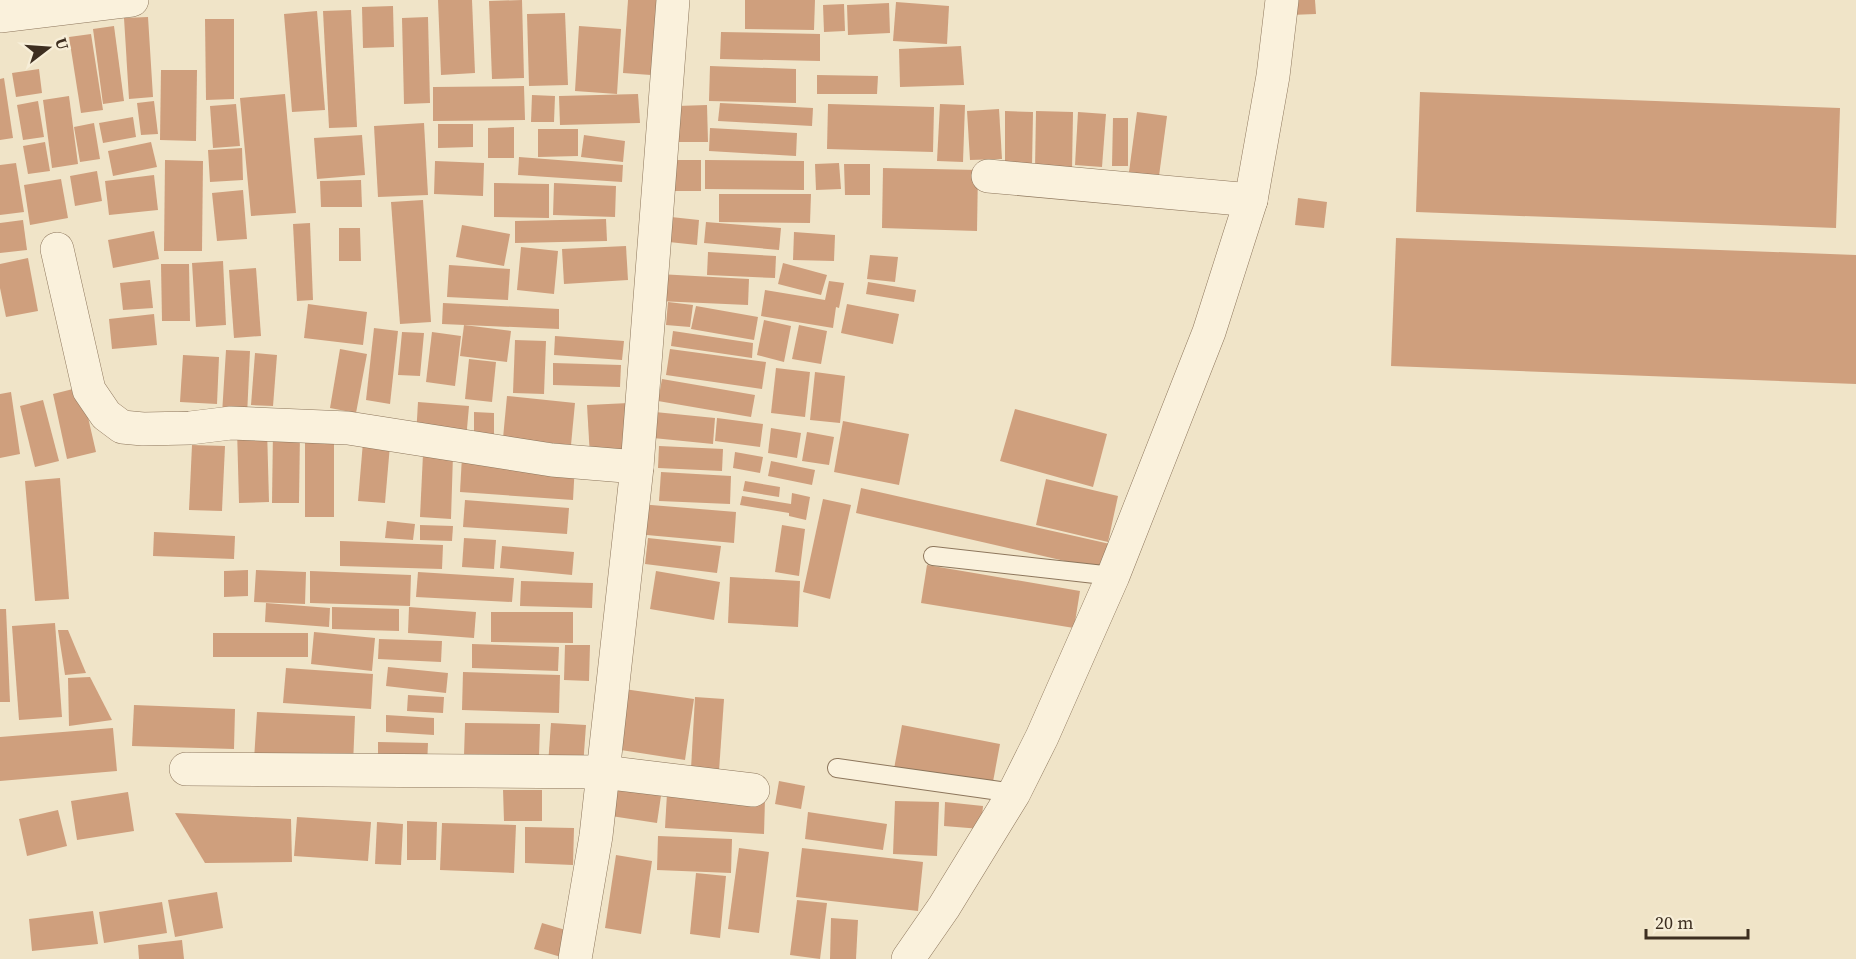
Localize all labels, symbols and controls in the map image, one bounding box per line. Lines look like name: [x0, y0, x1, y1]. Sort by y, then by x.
north arrow: [18, 18, 78, 78]
text: U: [50, 35, 75, 53]
scale bar: [1646, 902, 1748, 940]
text: 20 m: [1655, 910, 1693, 935]

